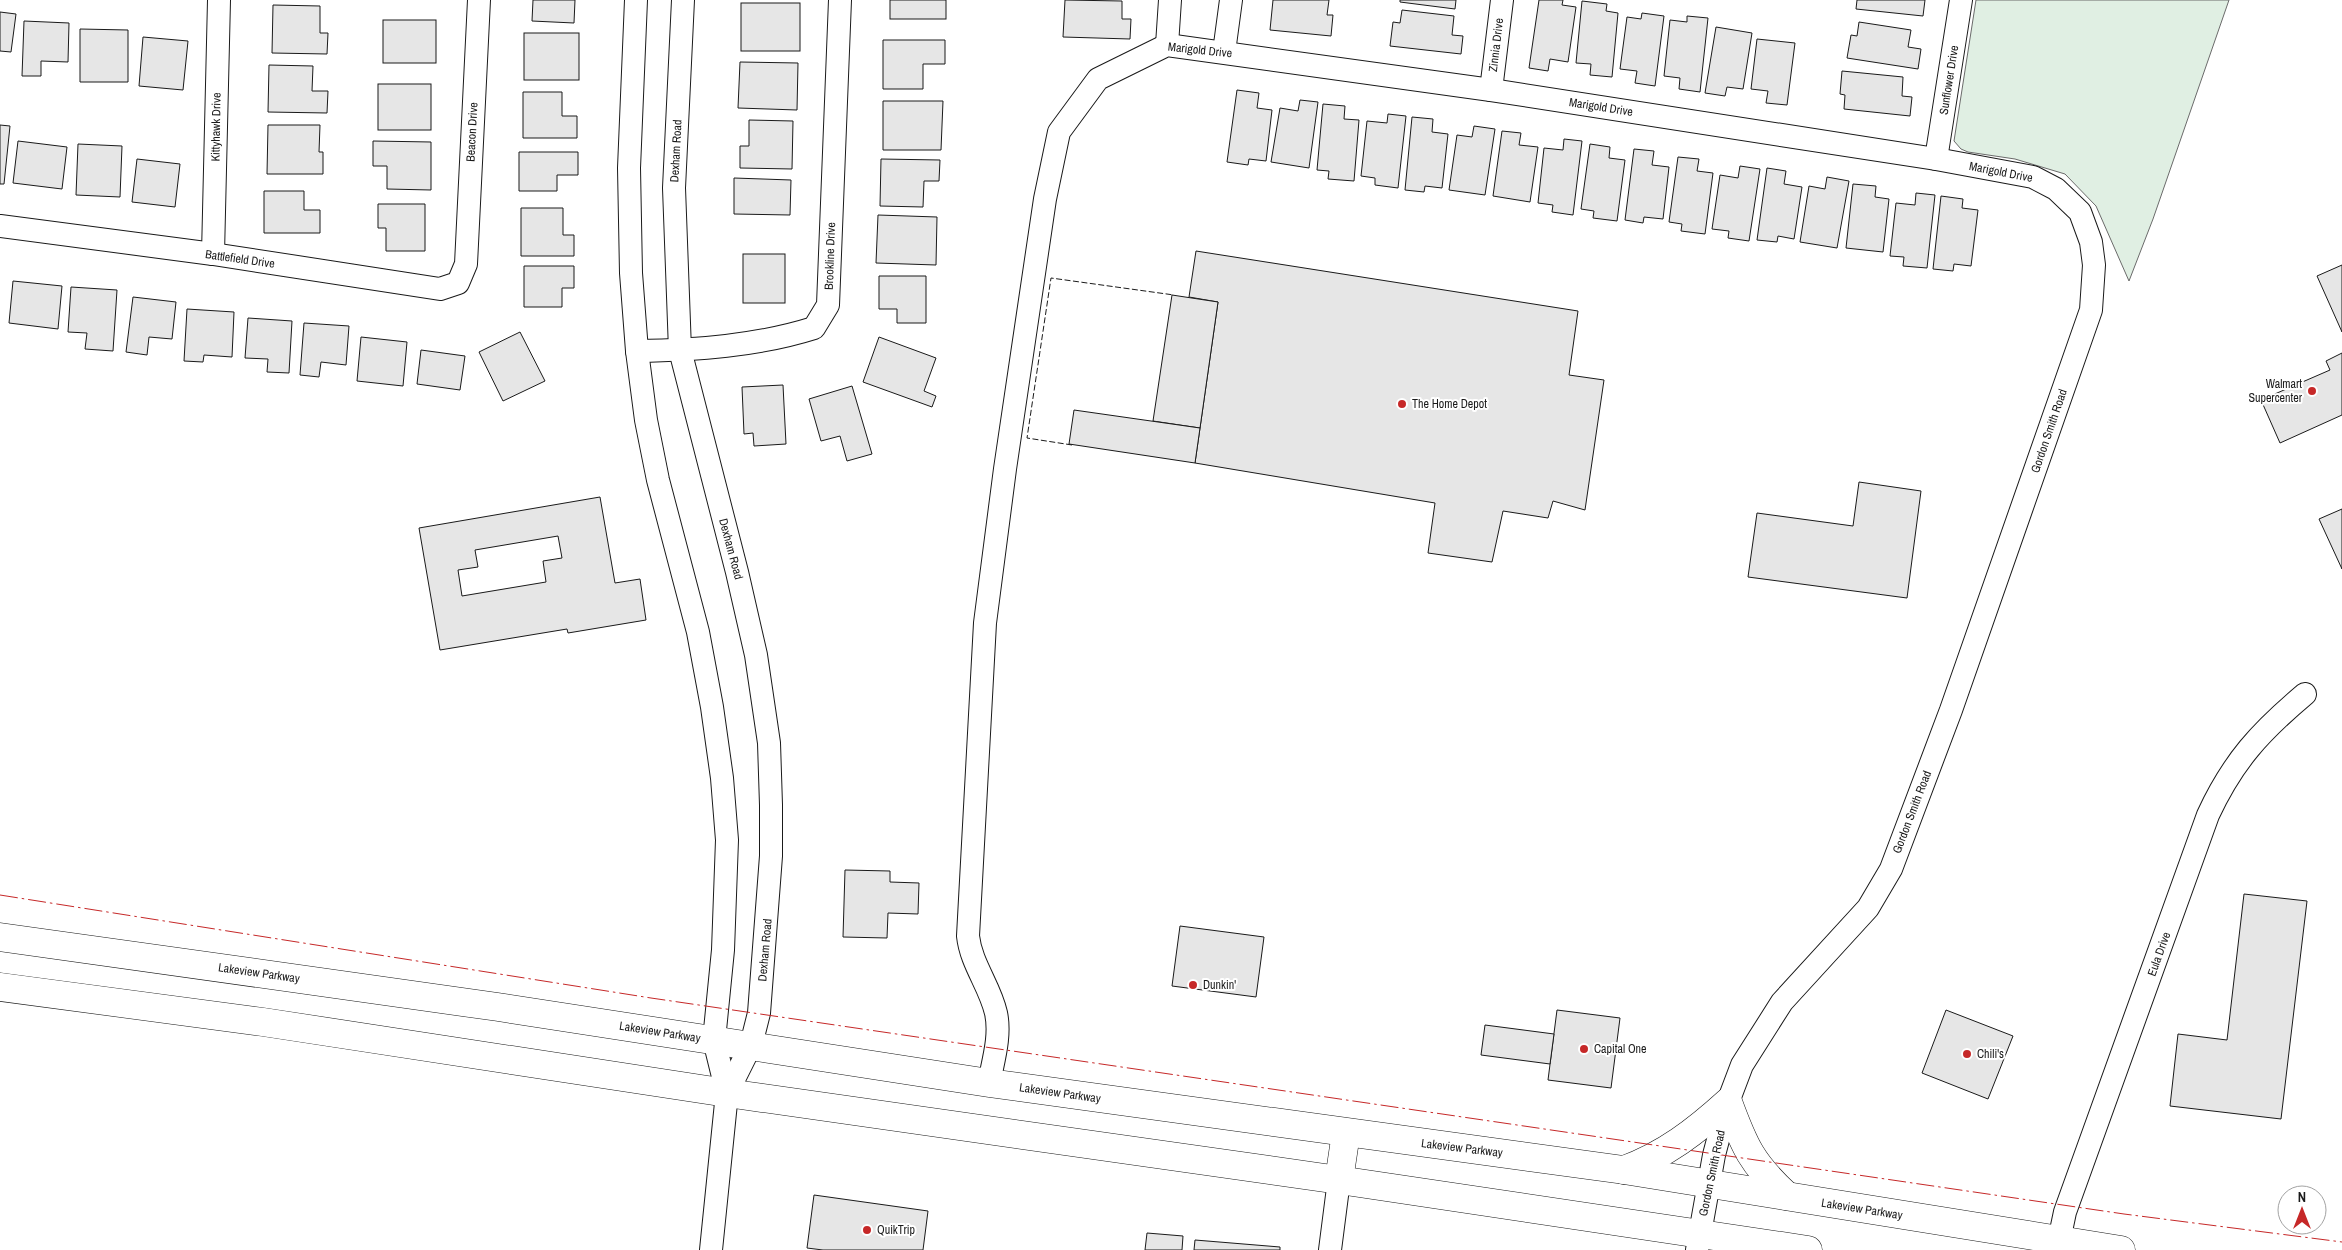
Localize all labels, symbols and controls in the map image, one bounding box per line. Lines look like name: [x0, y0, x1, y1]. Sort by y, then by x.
street label: Zinnia Drive: [1485, 17, 1507, 73]
street label: Marigold Drive: [1167, 39, 1233, 61]
street label: Sunflower Drive: [1936, 44, 1962, 116]
street label: Kittyhawk Drive: [207, 92, 225, 162]
street label: Marigold Drive: [1568, 94, 1634, 120]
street label: Beacon Drive: [462, 102, 482, 162]
street label: Dexham Road: [666, 119, 686, 183]
street label: Marigold Drive: [1968, 158, 2034, 186]
street label: Brookline Drive: [821, 222, 839, 290]
street label: Battlefield Drive: [204, 246, 276, 272]
place label: Walmart Supercenter: [2248, 376, 2303, 406]
marker: Walmart Supercenter: [2306, 385, 2318, 397]
street label: Gordon Smith Road: [2027, 387, 2071, 475]
place label: The Home Depot: [1412, 396, 1487, 412]
marker: The Home Depot: [1396, 398, 1408, 410]
street label: Dexham Road: [715, 517, 747, 581]
street label: Gordon Smith Road: [1889, 768, 1935, 856]
street label: Dexham Road: [754, 918, 776, 982]
street label: Eula Drive: [2144, 930, 2174, 978]
street label: Lakeview Parkway: [217, 959, 301, 987]
place label: Dunkin': [1203, 977, 1236, 993]
marker: Dunkin': [1187, 979, 1199, 991]
street label: Lakeview Parkway: [618, 1018, 702, 1046]
place label: Capital One: [1594, 1041, 1647, 1057]
marker: Capital One: [1578, 1043, 1590, 1055]
place label: Chili's: [1977, 1046, 2004, 1062]
marker: Chili's: [1961, 1048, 1973, 1060]
street label: Lakeview Parkway: [1018, 1079, 1102, 1107]
street label: Gordon Smith Road: [1695, 1129, 1729, 1217]
street label: Lakeview Parkway: [1420, 1135, 1504, 1161]
north arrow: [2277, 1185, 2327, 1235]
text: N: [2298, 1188, 2306, 1206]
street label: Lakeview Parkway: [1820, 1195, 1904, 1223]
place label: QuikTrip: [877, 1222, 915, 1238]
marker: QuikTrip: [861, 1224, 873, 1236]

